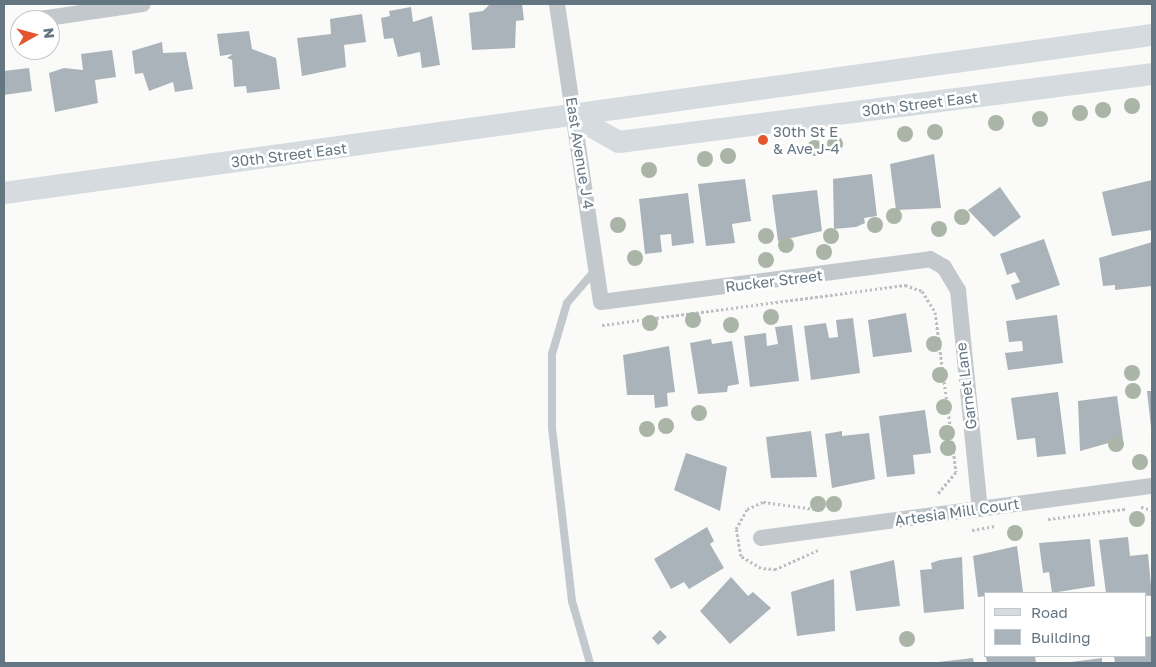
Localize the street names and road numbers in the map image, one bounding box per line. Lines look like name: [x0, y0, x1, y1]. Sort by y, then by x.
street label: 30th Street East: [861, 88, 979, 120]
street label: East Avenue J 4: [562, 96, 598, 210]
street label: 30th Street East: [230, 139, 348, 171]
street label: Rucker Street: [724, 266, 824, 296]
street label: Garnet Lane: [952, 341, 980, 431]
street label: Artesia Mill Court: [893, 494, 1021, 530]

